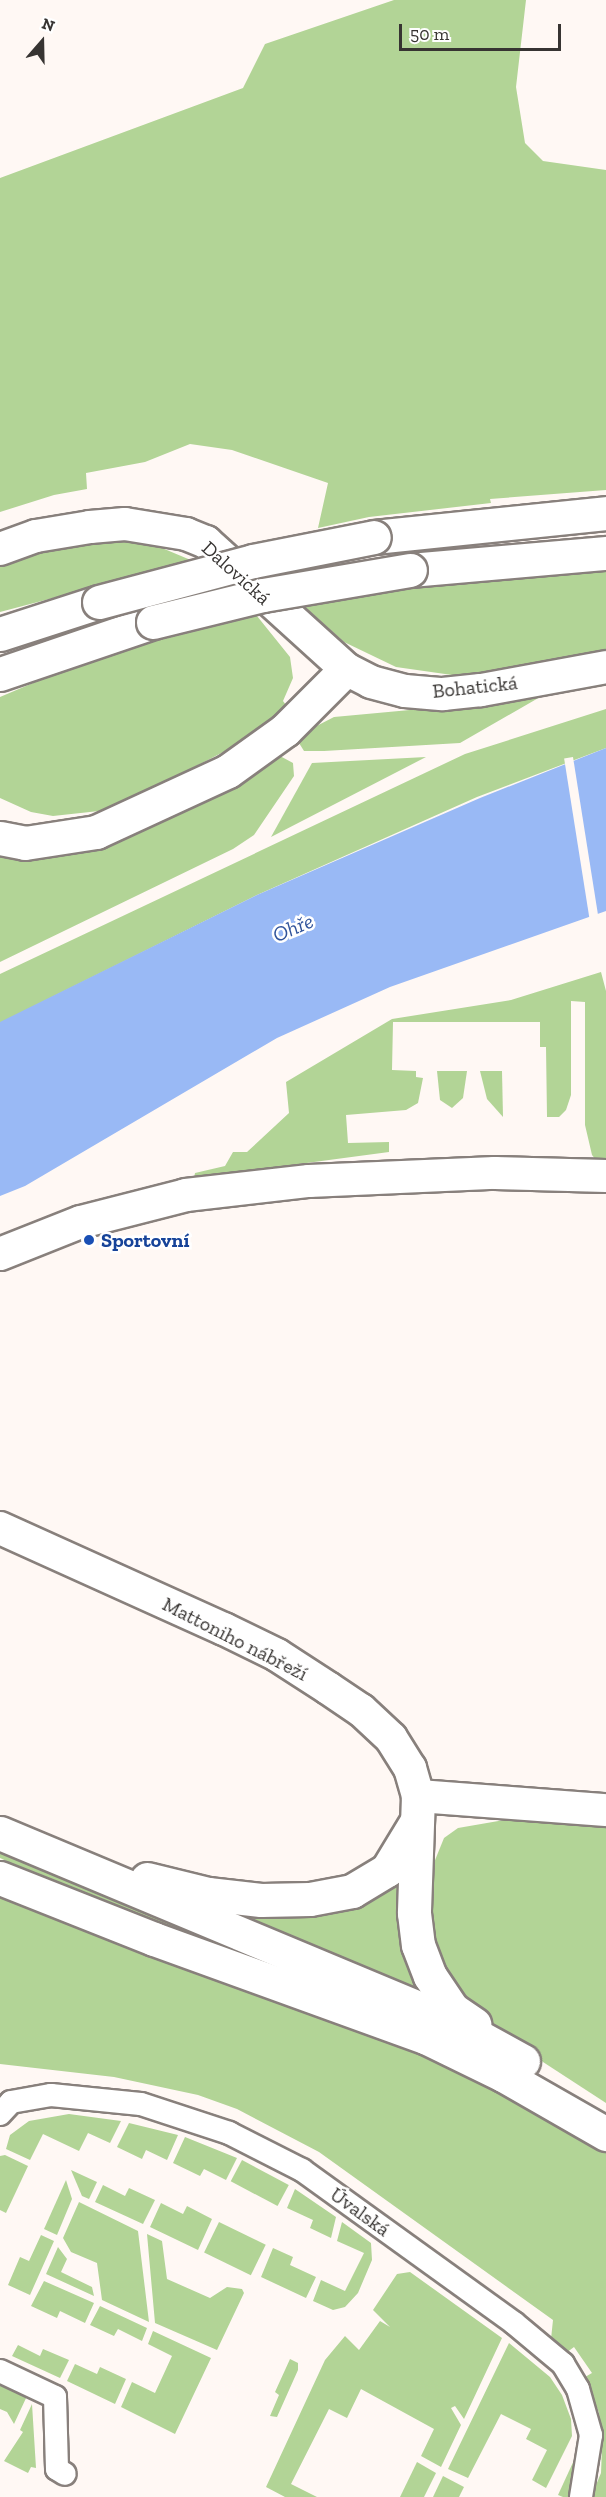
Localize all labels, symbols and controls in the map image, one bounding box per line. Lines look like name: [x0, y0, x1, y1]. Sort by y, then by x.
north arrow: [12, 12, 72, 72]
scale bar: [402, 12, 564, 50]
text: N: [39, 14, 57, 36]
text: 50 m: [410, 23, 449, 45]
street label: Dalovická: [197, 536, 275, 610]
street label: Bohatická: [431, 671, 519, 703]
water label: Ohře: [269, 908, 317, 948]
place label: Sportovní: [101, 1228, 189, 1252]
marker: Sportovní: [82, 1233, 96, 1247]
street label: Mattoniho nábřeží: [158, 1592, 312, 1686]
street label: Úvalská: [325, 2182, 395, 2242]

